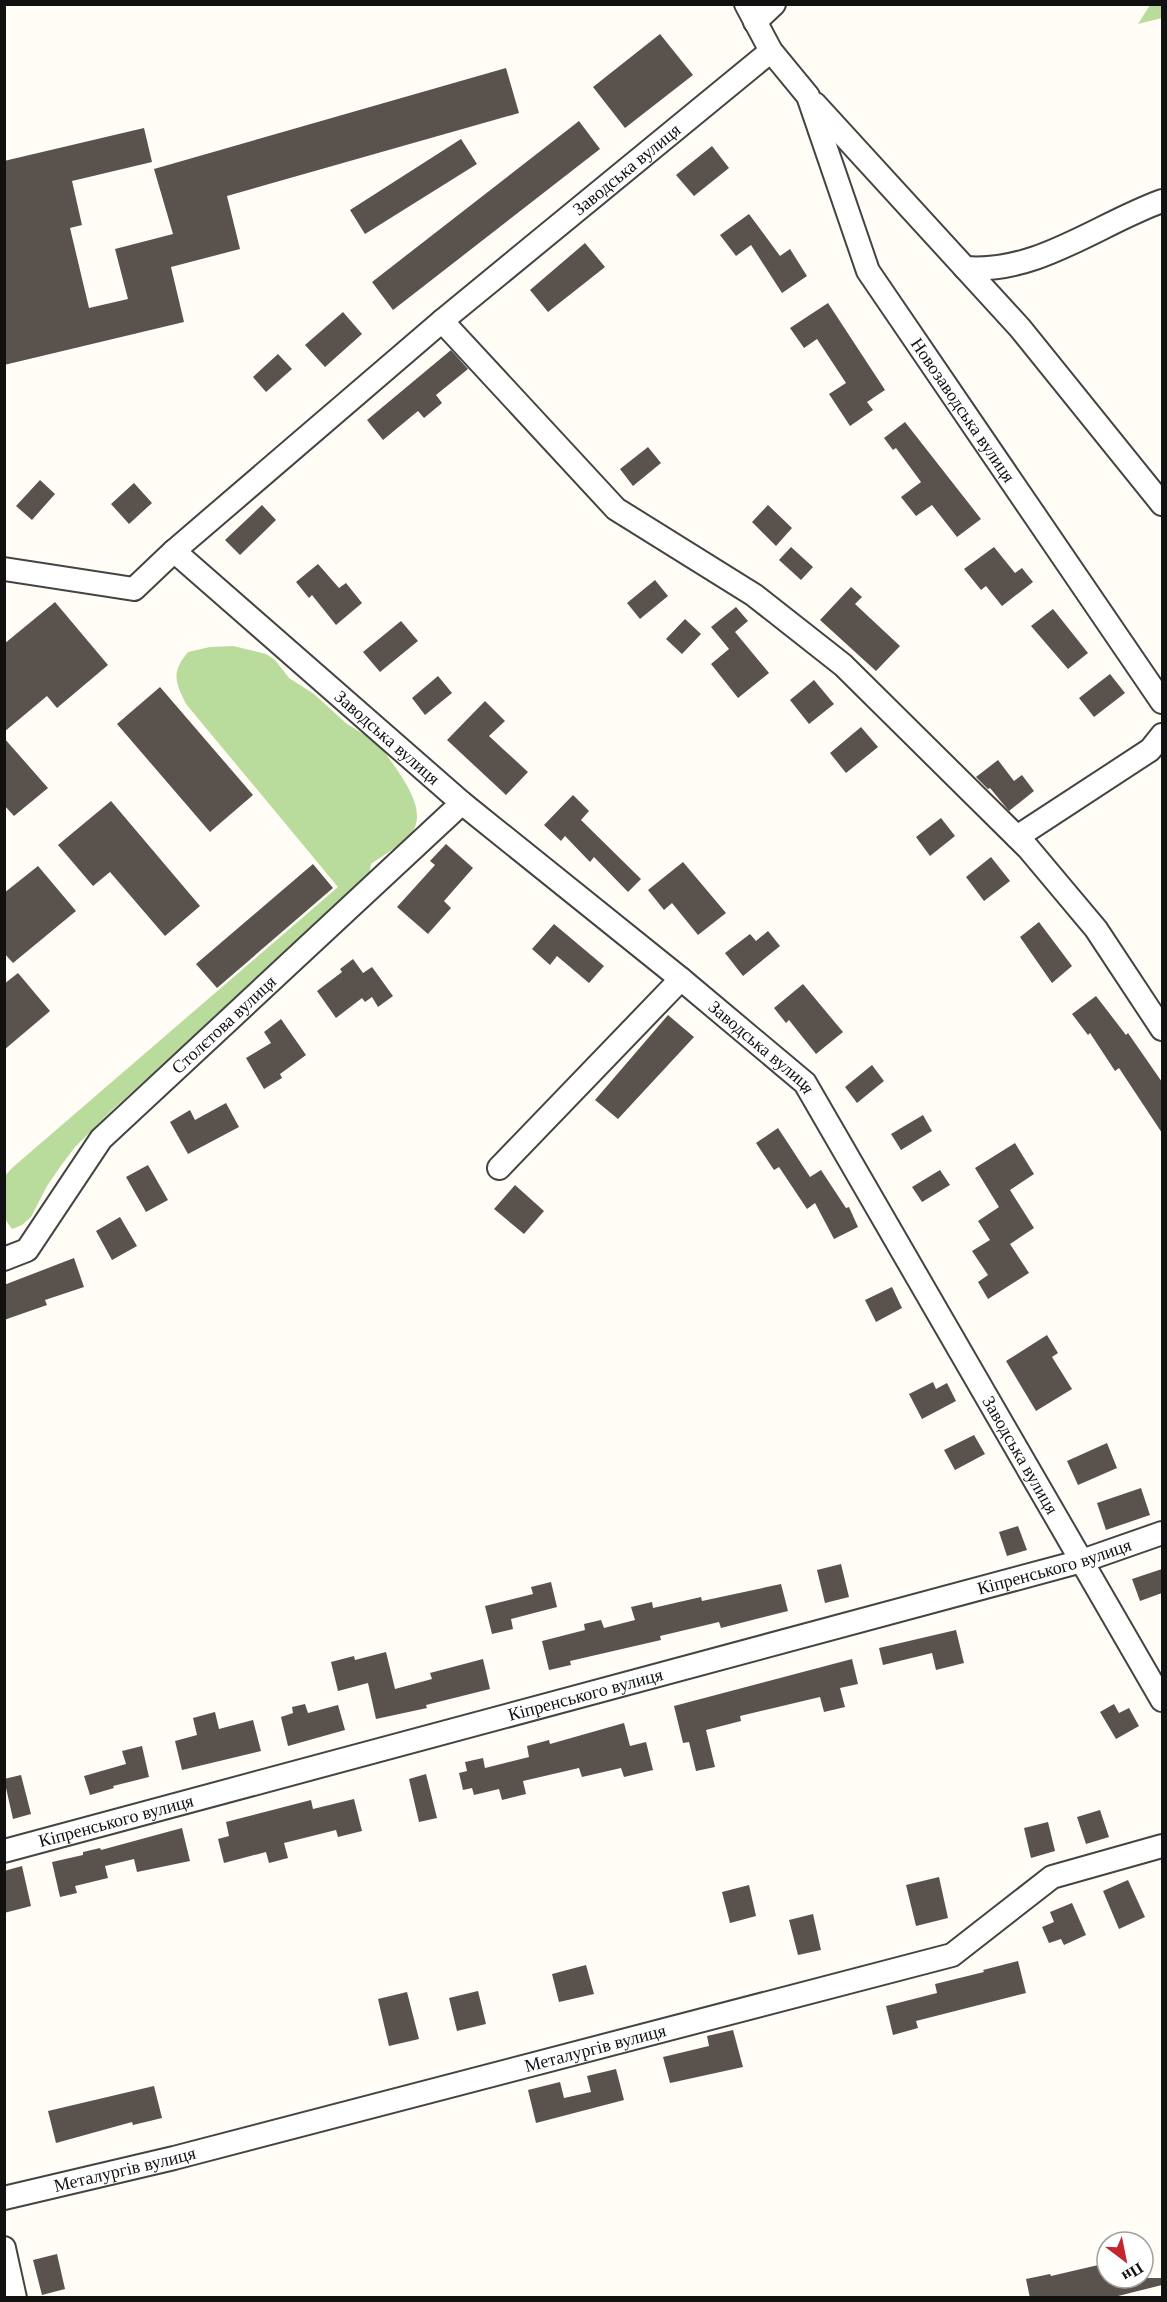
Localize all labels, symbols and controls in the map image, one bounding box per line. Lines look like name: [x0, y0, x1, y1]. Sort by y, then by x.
street label: Заводська вулиця: [569, 120, 684, 219]
street label: Новозаводська вулиця: [907, 334, 1019, 486]
street label: Заводська вулиця: [331, 686, 444, 789]
street label: Столєтова вулиця: [168, 971, 280, 1078]
street label: Заводська вулиця: [705, 997, 819, 1097]
street label: Заводська вулиця: [978, 1392, 1062, 1518]
street label: Кіпренського вулиця: [975, 1535, 1134, 1599]
street label: Кіпренського вулиця: [506, 1664, 665, 1725]
street label: Кіпренського вулиця: [36, 1790, 196, 1851]
street label: Металургів вулиця: [523, 2020, 668, 2076]
street label: Металургів вулиця: [52, 2143, 198, 2196]
north arrow: [1095, 2230, 1155, 2290]
text: Пн: [1119, 2259, 1146, 2285]

